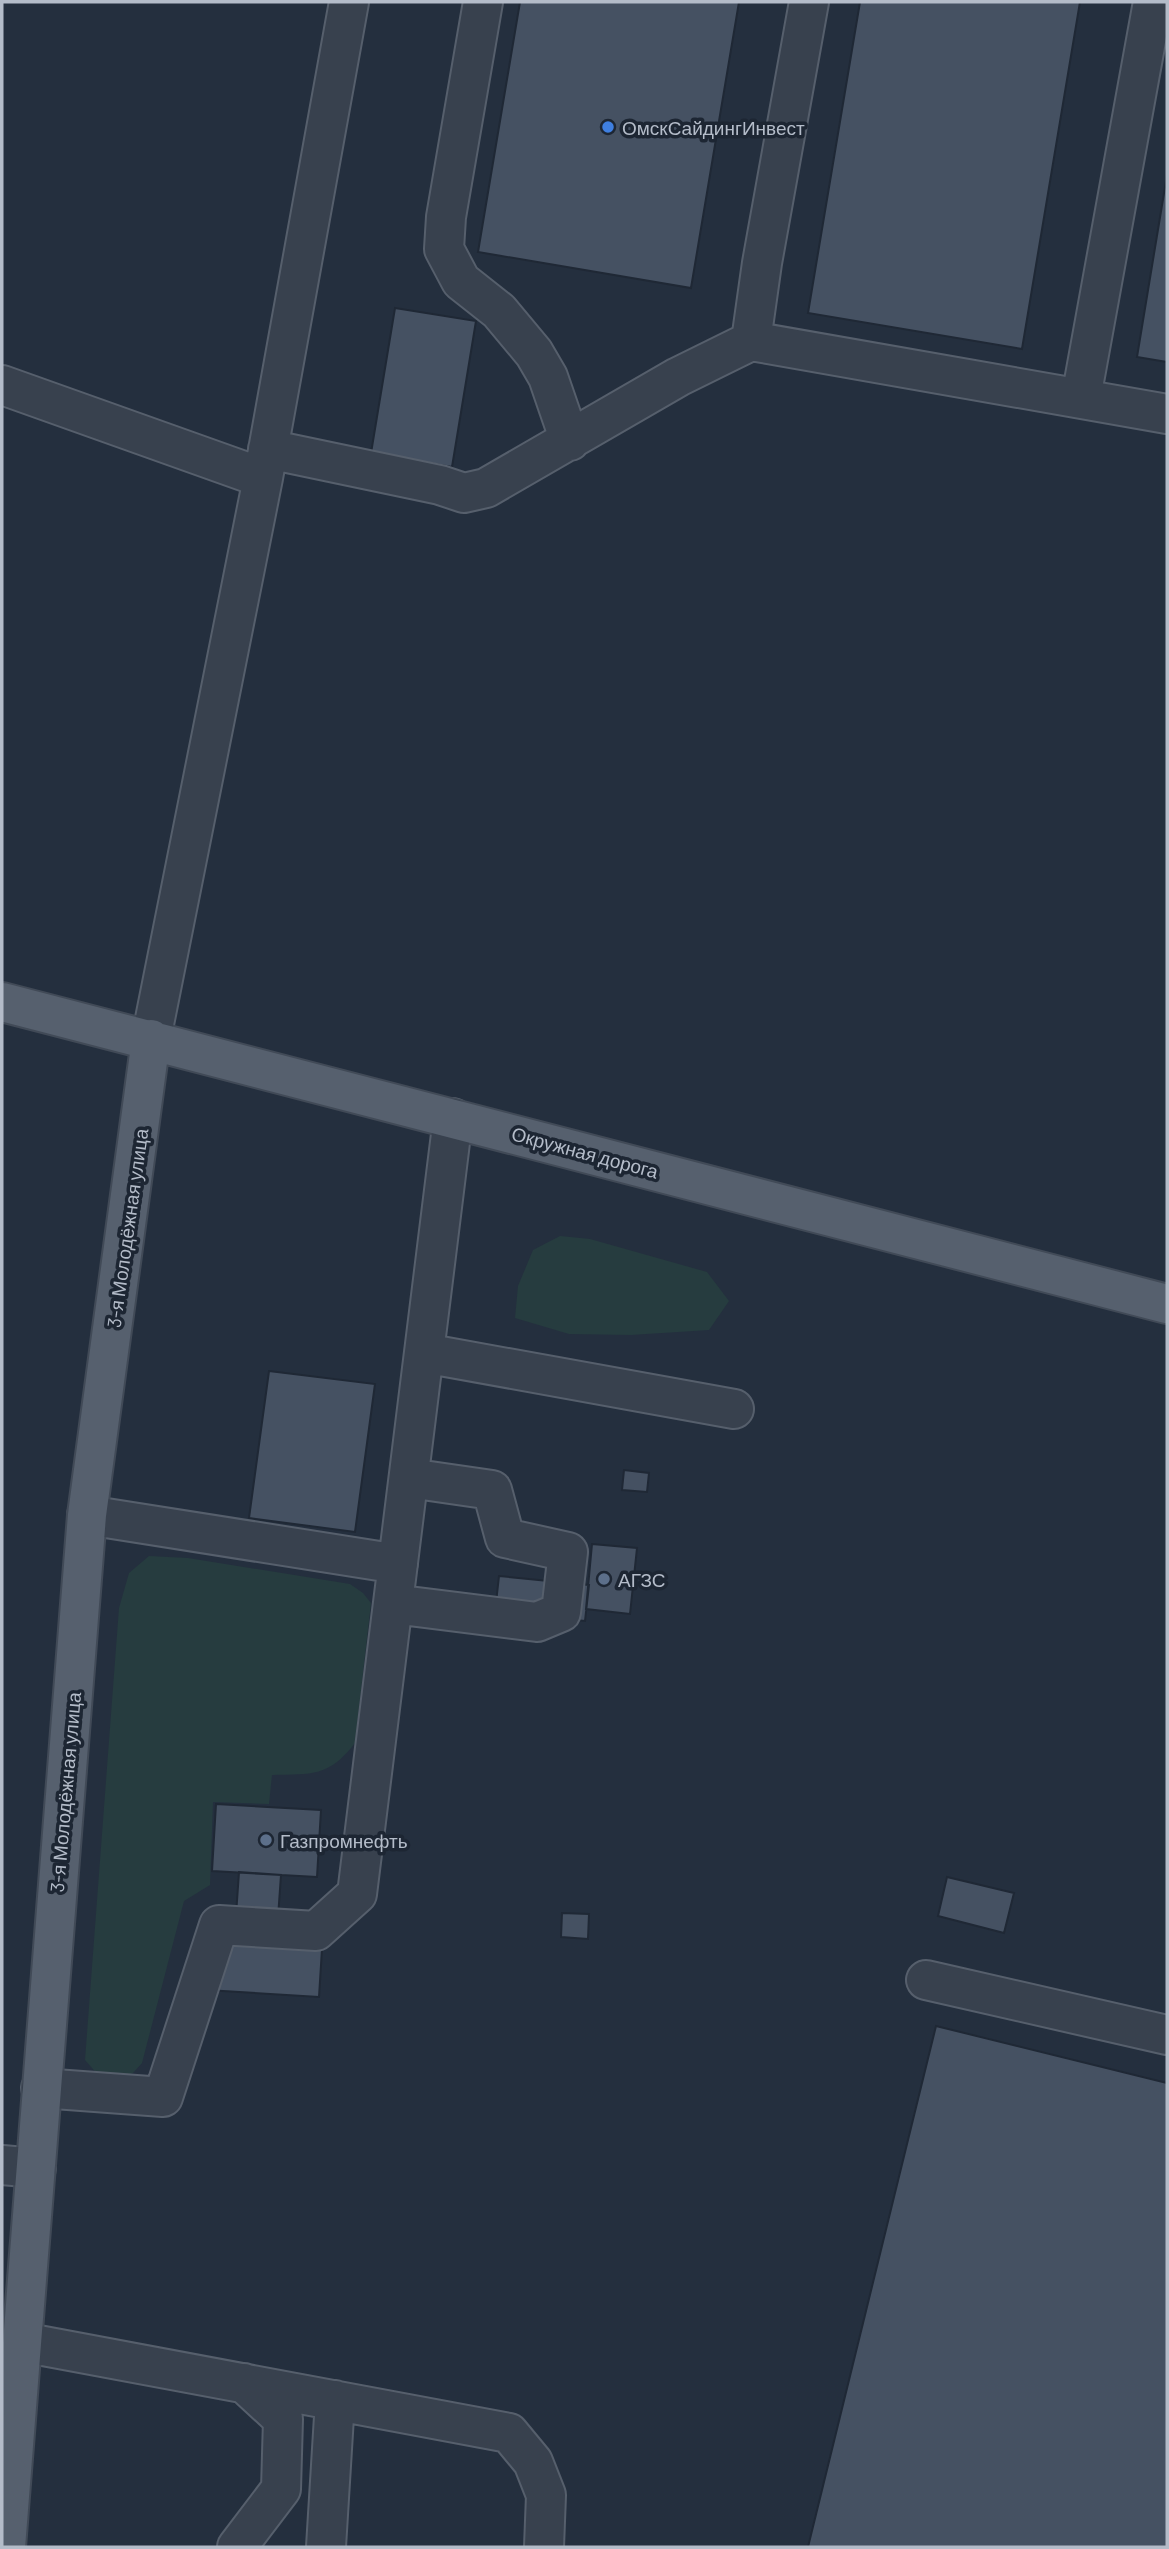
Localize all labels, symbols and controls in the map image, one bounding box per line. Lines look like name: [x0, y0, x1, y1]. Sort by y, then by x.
place label: ОмскСайдингИнвест: [622, 116, 805, 139]
marker: ОмскСайдингИнвест: [600, 119, 616, 135]
street label: Окружная дорога: [509, 1121, 661, 1183]
street label: 3-я Молодёжная улица: [102, 1127, 152, 1329]
place label: АГЗС: [618, 1568, 666, 1591]
marker: АГЗС: [596, 1571, 612, 1587]
street label: 3-я Молодёжная улица: [45, 1691, 85, 1893]
place label: Газпромнефть: [280, 1829, 408, 1852]
marker: Газпромнефть: [258, 1832, 274, 1848]

